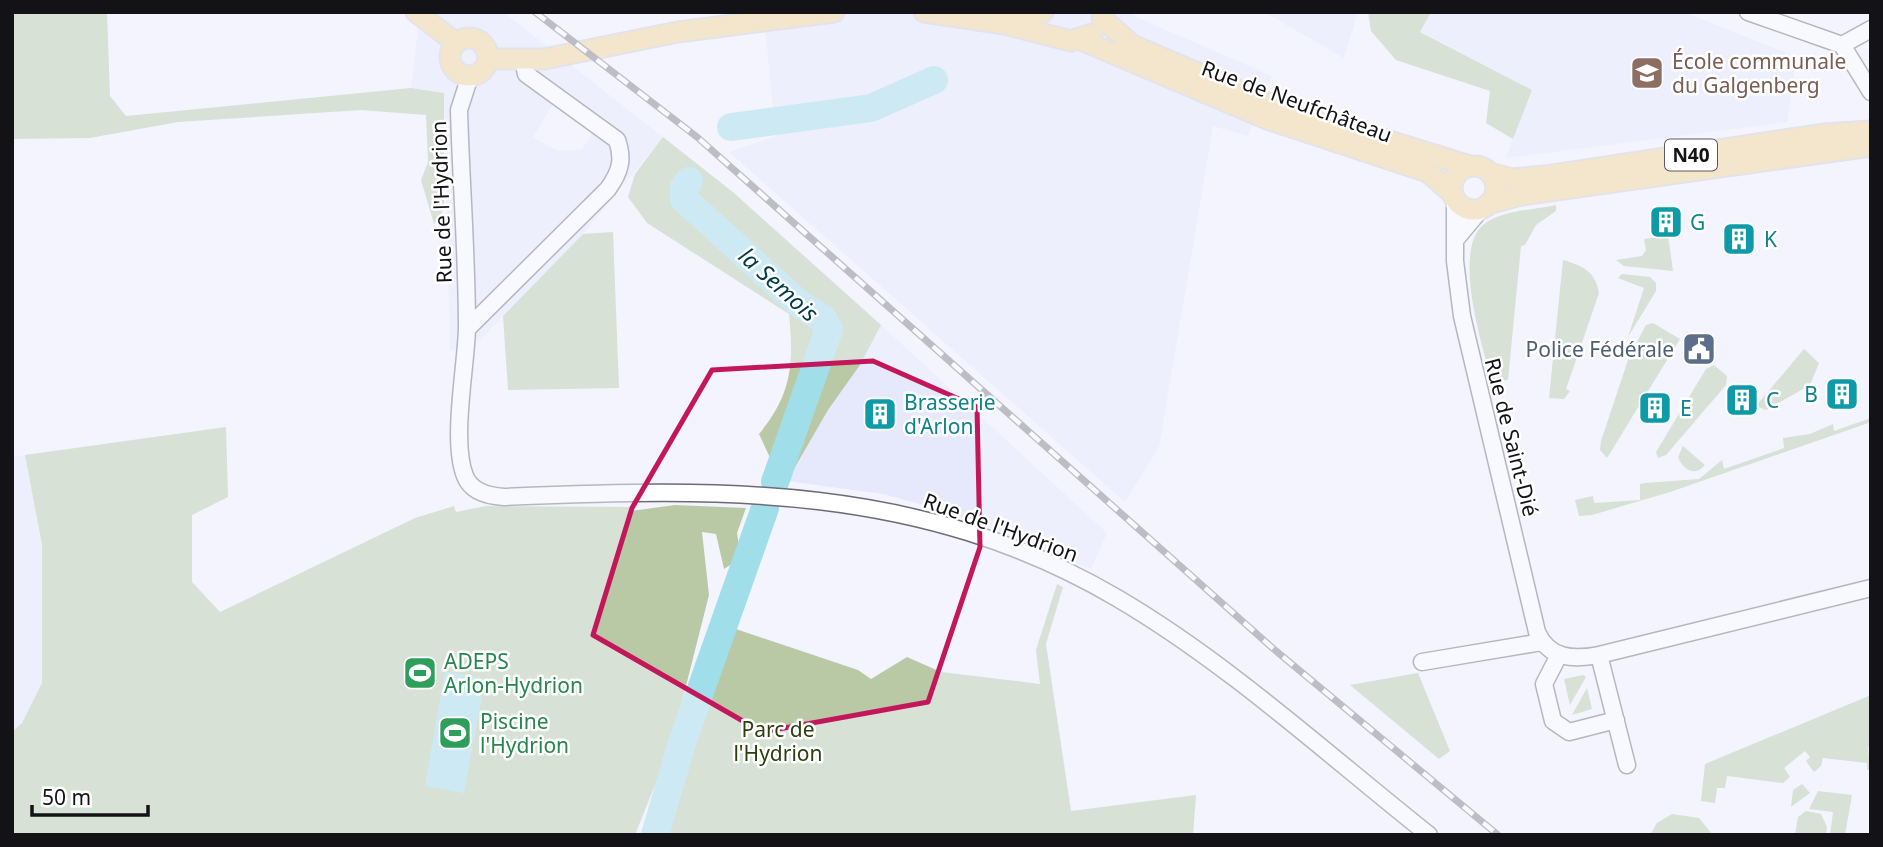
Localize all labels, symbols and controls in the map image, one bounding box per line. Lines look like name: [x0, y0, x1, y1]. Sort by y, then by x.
place label: École communale du Galgenberg: [1672, 47, 1846, 99]
street label: Rue de Neufchâteau: [1198, 54, 1396, 148]
school or university icon: École communale du Galgenberg: [1628, 54, 1666, 92]
street label: Rue de l'Hydrion: [424, 120, 458, 284]
road number: N40: [1665, 140, 1717, 170]
building icon: G: [1647, 203, 1685, 241]
place label: G: [1690, 208, 1705, 236]
building icon: K: [1720, 220, 1758, 258]
place label: K: [1764, 225, 1777, 253]
water label: la Semois: [732, 240, 826, 328]
public building icon: Police Fédérale: [1680, 330, 1718, 368]
place label: Police Fédérale: [1526, 335, 1674, 363]
street label: Rue de Saint-Dié: [1479, 355, 1545, 519]
building icon: B: [1823, 375, 1861, 413]
place label: B: [1804, 380, 1818, 408]
building icon: C: [1723, 381, 1761, 419]
place label: C: [1766, 386, 1779, 414]
place label: Brasserie d'Arlon: [904, 388, 996, 440]
building icon: E: [1636, 389, 1674, 427]
place label: E: [1680, 394, 1692, 422]
building icon: Brasserie d'Arlon: [861, 395, 899, 433]
street label: Rue de l'Hydrion: [920, 486, 1082, 568]
place label: ADEPS Arlon-Hydrion: [444, 647, 583, 699]
sports icon: ADEPS Arlon-Hydrion: [401, 654, 439, 692]
place label: Piscine l'Hydrion: [480, 707, 569, 759]
sports icon: Piscine l'Hydrion: [436, 714, 474, 752]
park label: Parc de l'Hydrion: [733, 715, 823, 767]
scale bar: [32, 774, 147, 818]
text: 50 m: [42, 783, 91, 811]

